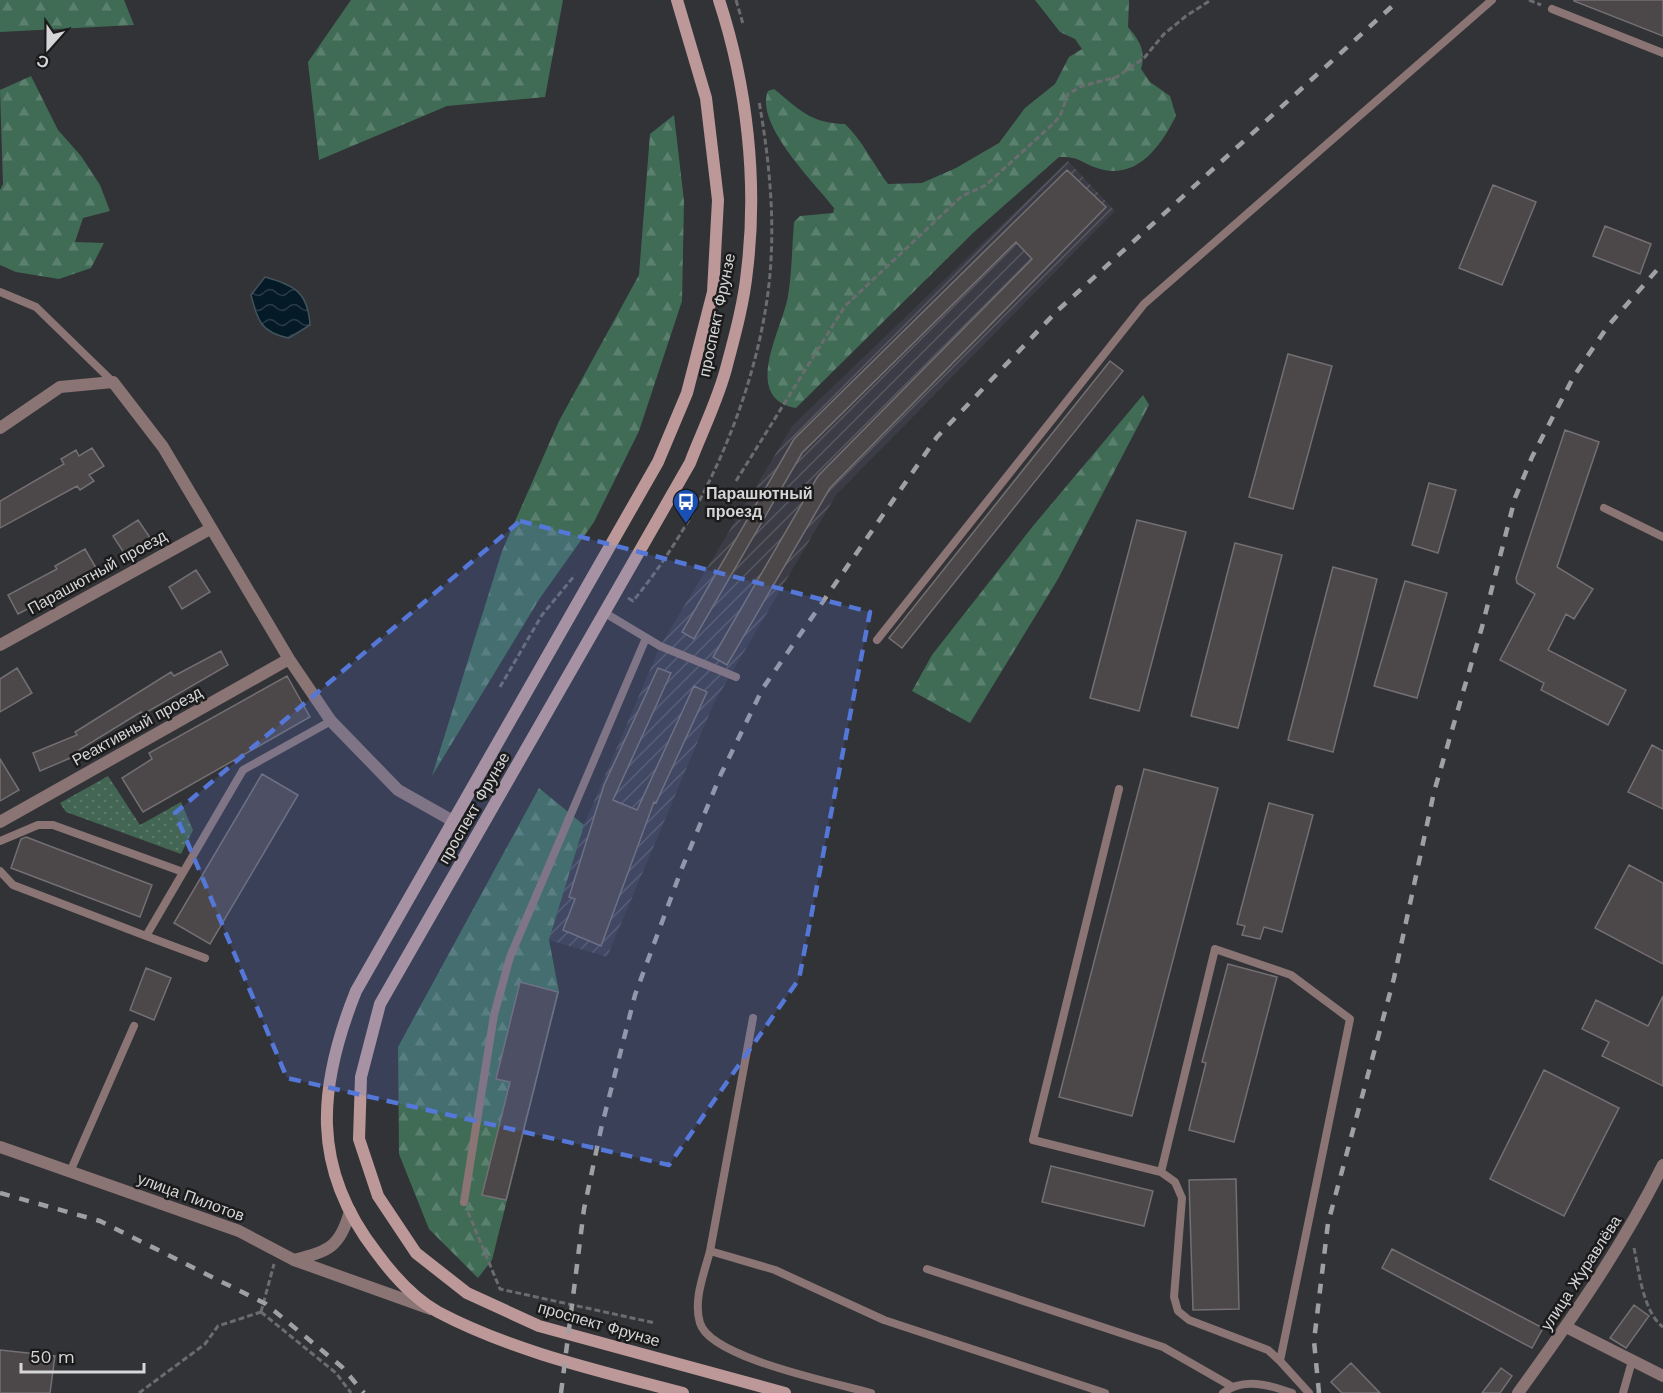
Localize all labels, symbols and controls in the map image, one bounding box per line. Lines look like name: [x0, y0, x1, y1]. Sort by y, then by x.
north arrow: [18, 18, 78, 78]
text: С: [34, 50, 52, 72]
street label: проспект Фрунзе: [695, 251, 739, 378]
place label: Парашютный проезд: [706, 484, 813, 521]
bus stop icon: Парашютный проезд: [671, 487, 701, 525]
street label: Парашютный проезд: [24, 526, 170, 618]
street label: Реактивный проезд: [69, 682, 206, 770]
street label: проспект Фрунзе: [434, 749, 514, 867]
street label: улица Пилотов: [135, 1169, 247, 1225]
street label: улица Журавлёва: [1537, 1212, 1625, 1334]
street label: проспект Фрунзе: [536, 1298, 662, 1350]
scale bar: [21, 1336, 144, 1374]
text: 50 m: [30, 1346, 75, 1367]

